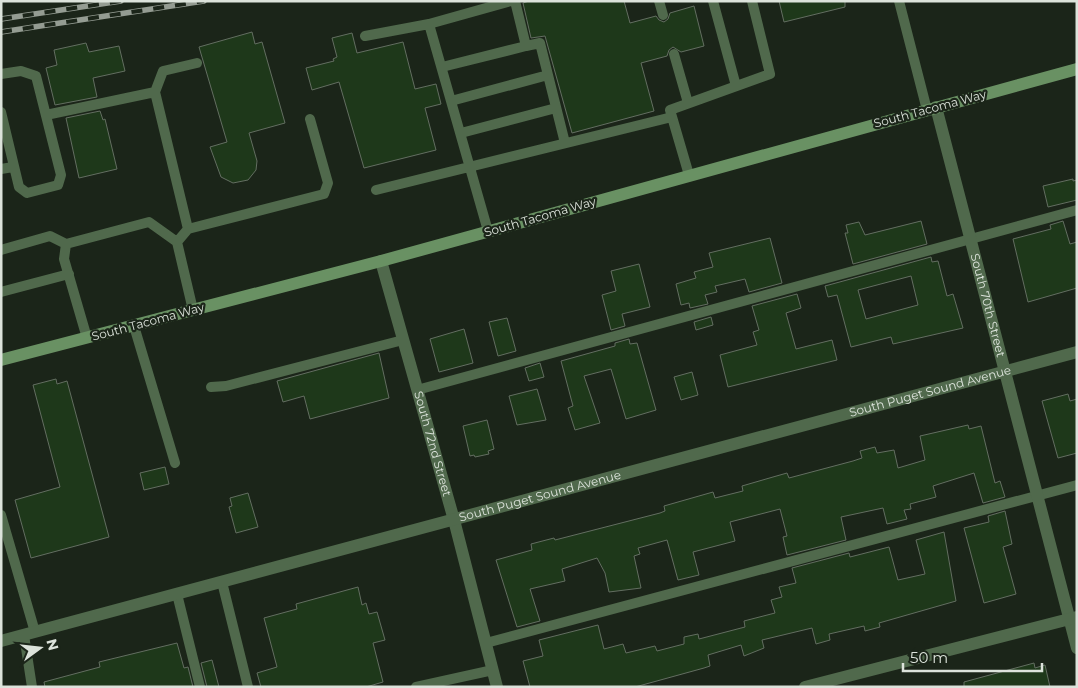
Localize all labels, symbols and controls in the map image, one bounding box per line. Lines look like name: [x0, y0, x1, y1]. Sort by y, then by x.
street label: South Tacoma Way: [872, 86, 988, 131]
street label: South Tacoma Way: [482, 193, 598, 240]
street label: South 70th Street: [967, 252, 1009, 359]
street label: South Tacoma Way: [90, 299, 206, 344]
street label: South Puget Sound Avenue: [847, 362, 1013, 420]
street label: South 72nd Street: [411, 389, 455, 498]
street label: South Puget Sound Avenue: [457, 467, 622, 525]
north arrow: [15, 623, 65, 673]
text: N: [42, 637, 63, 652]
scale bar: [903, 640, 1042, 672]
text: 50 m: [910, 648, 948, 667]

